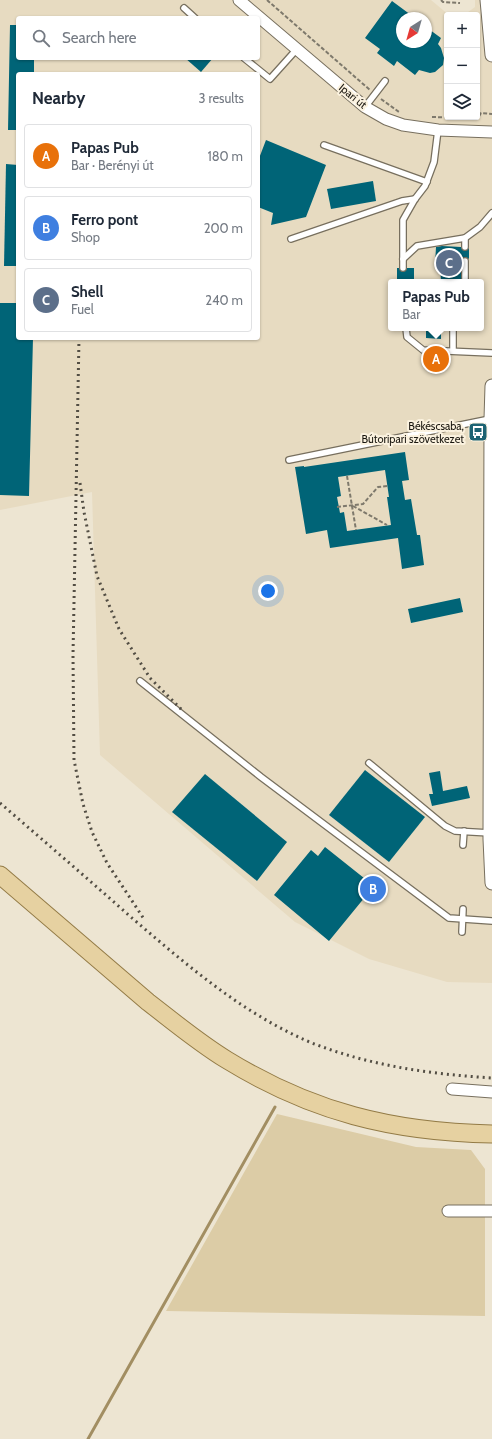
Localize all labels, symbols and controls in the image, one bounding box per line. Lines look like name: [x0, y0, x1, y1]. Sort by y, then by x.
north arrow: [396, 12, 432, 48]
map controls: [444, 12, 480, 120]
button: +: [444, 12, 480, 48]
search box: [16, 16, 260, 60]
icon: search: [30, 27, 52, 49]
text: Search here: [62, 29, 137, 47]
button: −: [444, 48, 480, 84]
street label: Ipari út: [336, 81, 370, 112]
button: layers: [444, 84, 480, 120]
text: Nearby: [32, 88, 85, 108]
text: 3 results: [198, 90, 244, 106]
text: Papas Pub: [71, 139, 139, 157]
text: A: [42, 148, 50, 164]
text: 180 m: [207, 148, 243, 164]
text: Bar · Berényi út: [71, 157, 154, 173]
text: Ferro pont: [71, 211, 138, 229]
text: B: [42, 220, 50, 236]
text: 200 m: [204, 220, 243, 236]
text: Shop: [71, 229, 100, 245]
pin: C: [436, 248, 462, 278]
popup: [388, 279, 484, 331]
text: Shell: [71, 283, 104, 301]
text: Papas Pub: [402, 288, 470, 306]
text: C: [42, 292, 50, 308]
text: 240 m: [205, 292, 243, 308]
text: Fuel: [71, 301, 94, 317]
text: Bar: [402, 306, 420, 322]
pin: A: [423, 344, 449, 374]
place label: Békéscsaba, Bútoripari szövetkezet: [362, 419, 464, 446]
bus stop icon: Békéscsaba, Bútoripari szövetkezet: [467, 421, 489, 443]
your location: [258, 581, 278, 601]
pin: B: [360, 874, 386, 904]

